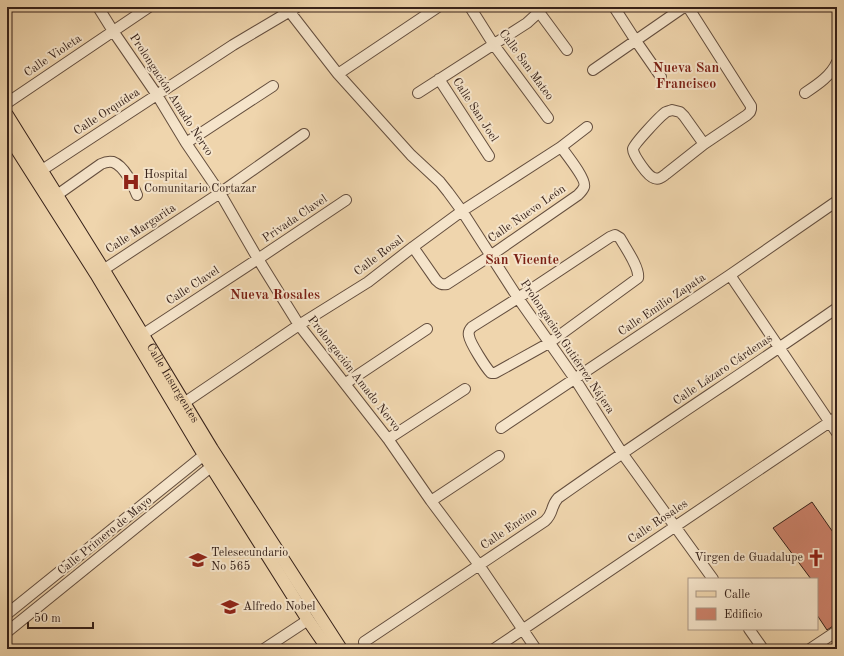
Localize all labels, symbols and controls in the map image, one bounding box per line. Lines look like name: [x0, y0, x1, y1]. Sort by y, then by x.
street label: Calle San Mateo: [496, 27, 556, 103]
street label: Calle Violeta: [22, 32, 84, 79]
street label: Prolongación Amado Nervo: [127, 32, 215, 158]
district label: Nueva San Francisco: [653, 61, 719, 91]
street label: Calle San Joel: [450, 76, 500, 144]
street label: Calle Orquídea: [72, 86, 142, 138]
place label: Hospital Comunitario Cortazar: [144, 169, 256, 195]
hospital icon: Hospital Comunitario Cortazar: [121, 172, 141, 192]
street label: Calle Nuevo León: [486, 183, 568, 245]
street label: Privada Clavel: [260, 193, 330, 245]
street label: Calle Margarita: [104, 202, 178, 256]
street label: Calle Rosal: [352, 234, 406, 278]
district label: San Vicente: [485, 253, 559, 267]
street label: Calle Clavel: [164, 264, 222, 308]
street label: Calle Emilio Zapata: [616, 271, 708, 339]
street label: Prolongacion Gutiérrez Nájera: [518, 278, 616, 416]
district label: Nueva Rosales: [230, 288, 320, 302]
street label: Prolongación Amado Nervo: [305, 314, 403, 434]
street label: Calle Lázaro Cárdenas: [671, 332, 775, 408]
street label: Calle Insurgentes: [144, 341, 201, 425]
street label: Calle Primero de Mayo: [56, 494, 155, 578]
street label: Calle Rosales: [626, 498, 690, 546]
street label: Calle Encino: [479, 506, 539, 552]
place label: Telesecundario No 565: [211, 547, 288, 573]
church icon: Virgen de Guadalupe: [806, 548, 826, 568]
school or university icon: Telesecundario No 565: [188, 550, 208, 570]
place label: Virgen de Guadalupe: [695, 552, 803, 564]
legend: [688, 578, 818, 630]
text: Calle: [724, 589, 750, 601]
school or university icon: Alfredo Nobel: [220, 597, 240, 617]
place label: Alfredo Nobel: [243, 601, 315, 613]
scale bar: [28, 604, 93, 630]
text: Edificio: [724, 609, 763, 621]
text: 50 m: [34, 612, 61, 625]

